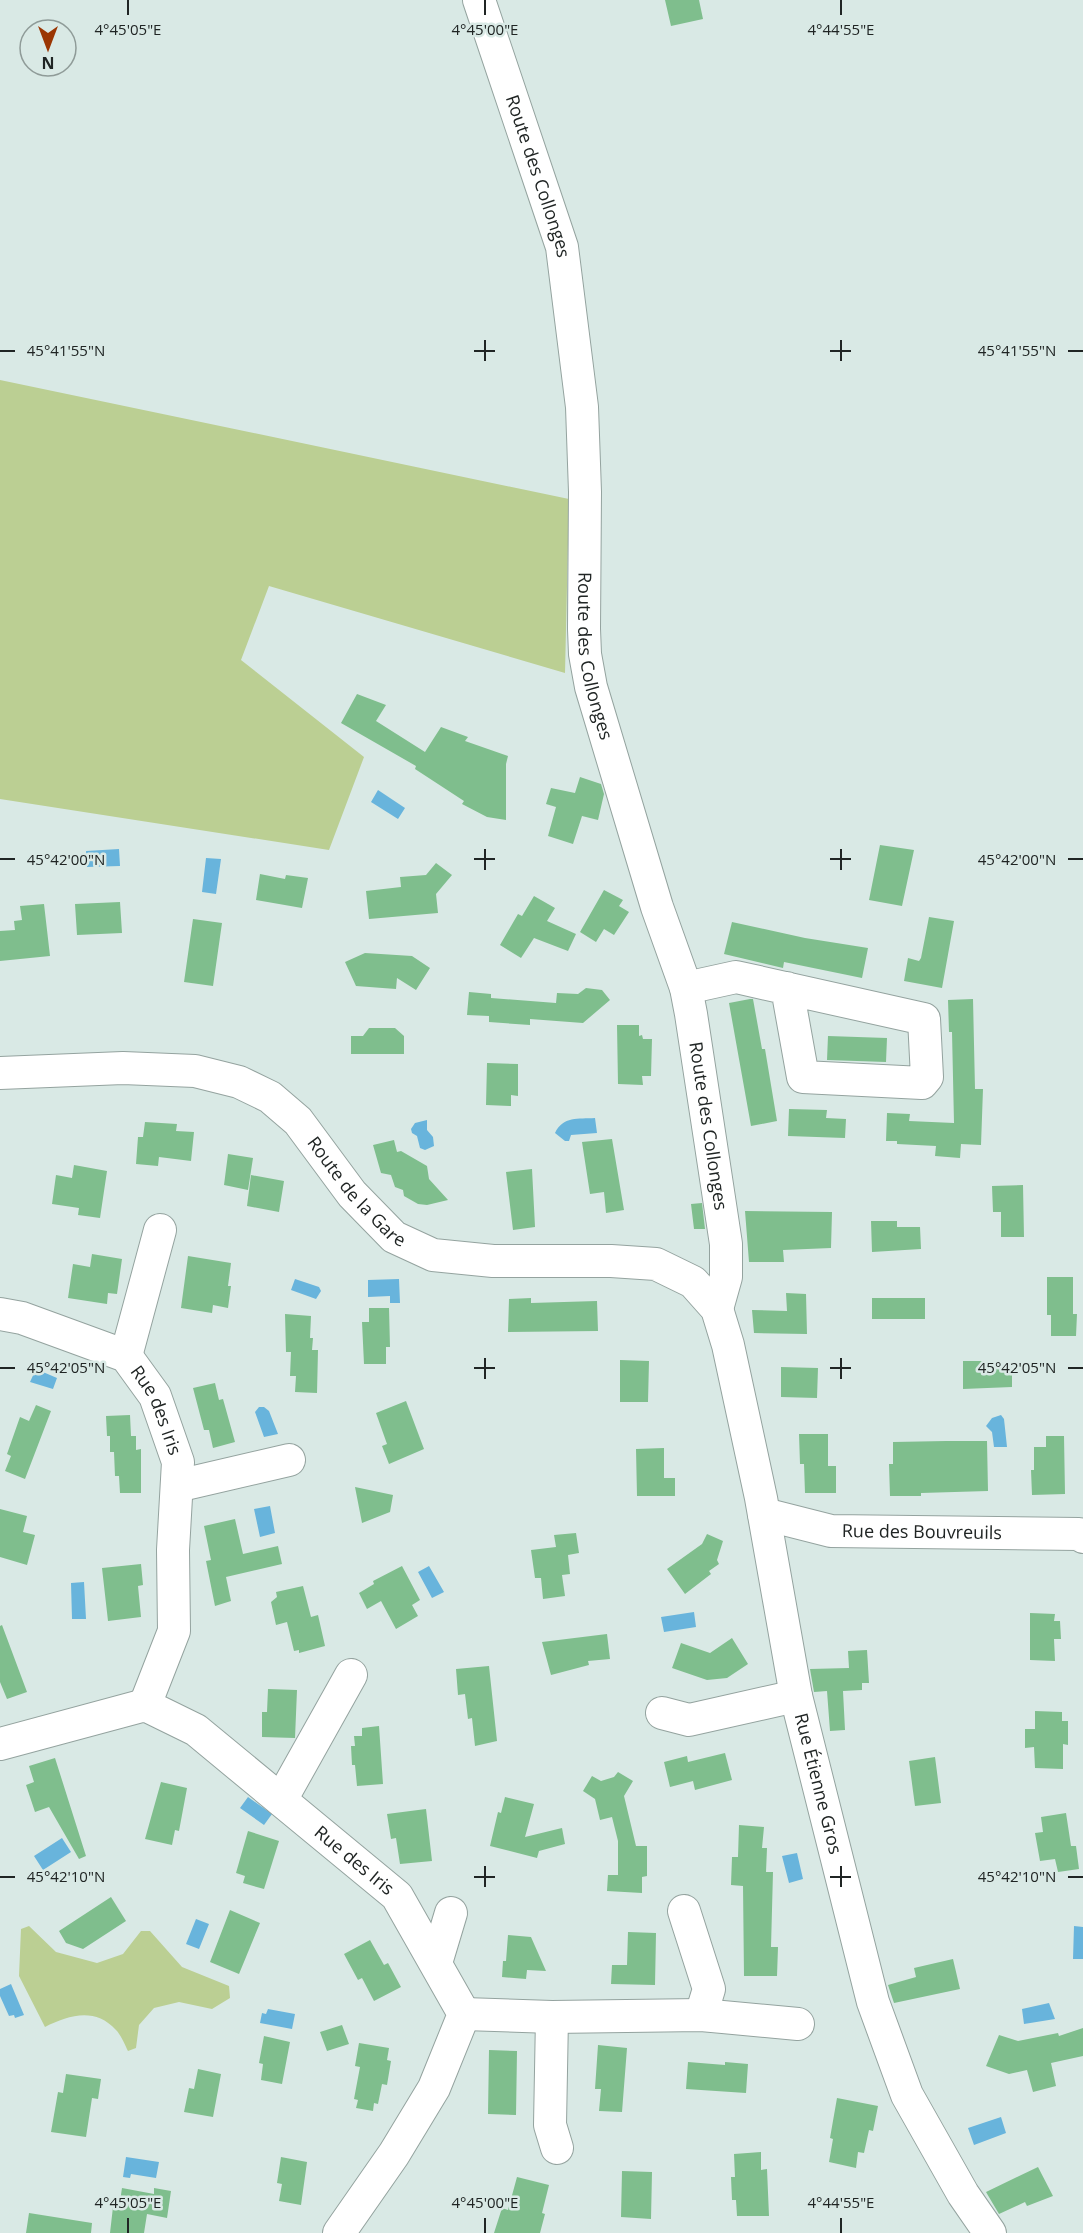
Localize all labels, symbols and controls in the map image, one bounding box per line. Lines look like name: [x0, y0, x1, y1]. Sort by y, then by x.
north arrow: [18, 18, 78, 78]
text: 4°45'05"E: [95, 19, 161, 39]
text: 4°45'00"E: [452, 19, 518, 39]
text: 4°44'55"E: [808, 19, 874, 39]
text: N: [41, 52, 55, 74]
street label: Route des Collonges: [501, 92, 576, 259]
text: 45°41'55"N: [27, 340, 105, 360]
text: 45°41'55"N: [978, 340, 1056, 360]
street label: Route des Collonges: [573, 572, 619, 743]
text: 45°42'00"N: [27, 849, 105, 869]
text: 45°42'00"N: [978, 849, 1056, 869]
street label: Route des Collonges: [684, 1040, 734, 1212]
street label: Route de la Gare: [302, 1131, 410, 1252]
text: 45°42'05"N: [27, 1357, 105, 1377]
text: 45°42'05"N: [978, 1357, 1056, 1377]
street label: Rue des Iris: [126, 1360, 188, 1458]
street label: Rue des Bouvreuils: [842, 1518, 1002, 1544]
street label: Rue Étienne Gros: [790, 1710, 848, 1857]
street label: Rue des Iris: [310, 1820, 400, 1900]
text: 45°42'10"N: [27, 1866, 105, 1886]
text: 45°42'10"N: [978, 1866, 1056, 1886]
text: 4°45'05"E: [95, 2192, 161, 2212]
text: 4°45'00"E: [452, 2192, 518, 2212]
text: 4°44'55"E: [808, 2192, 874, 2212]

